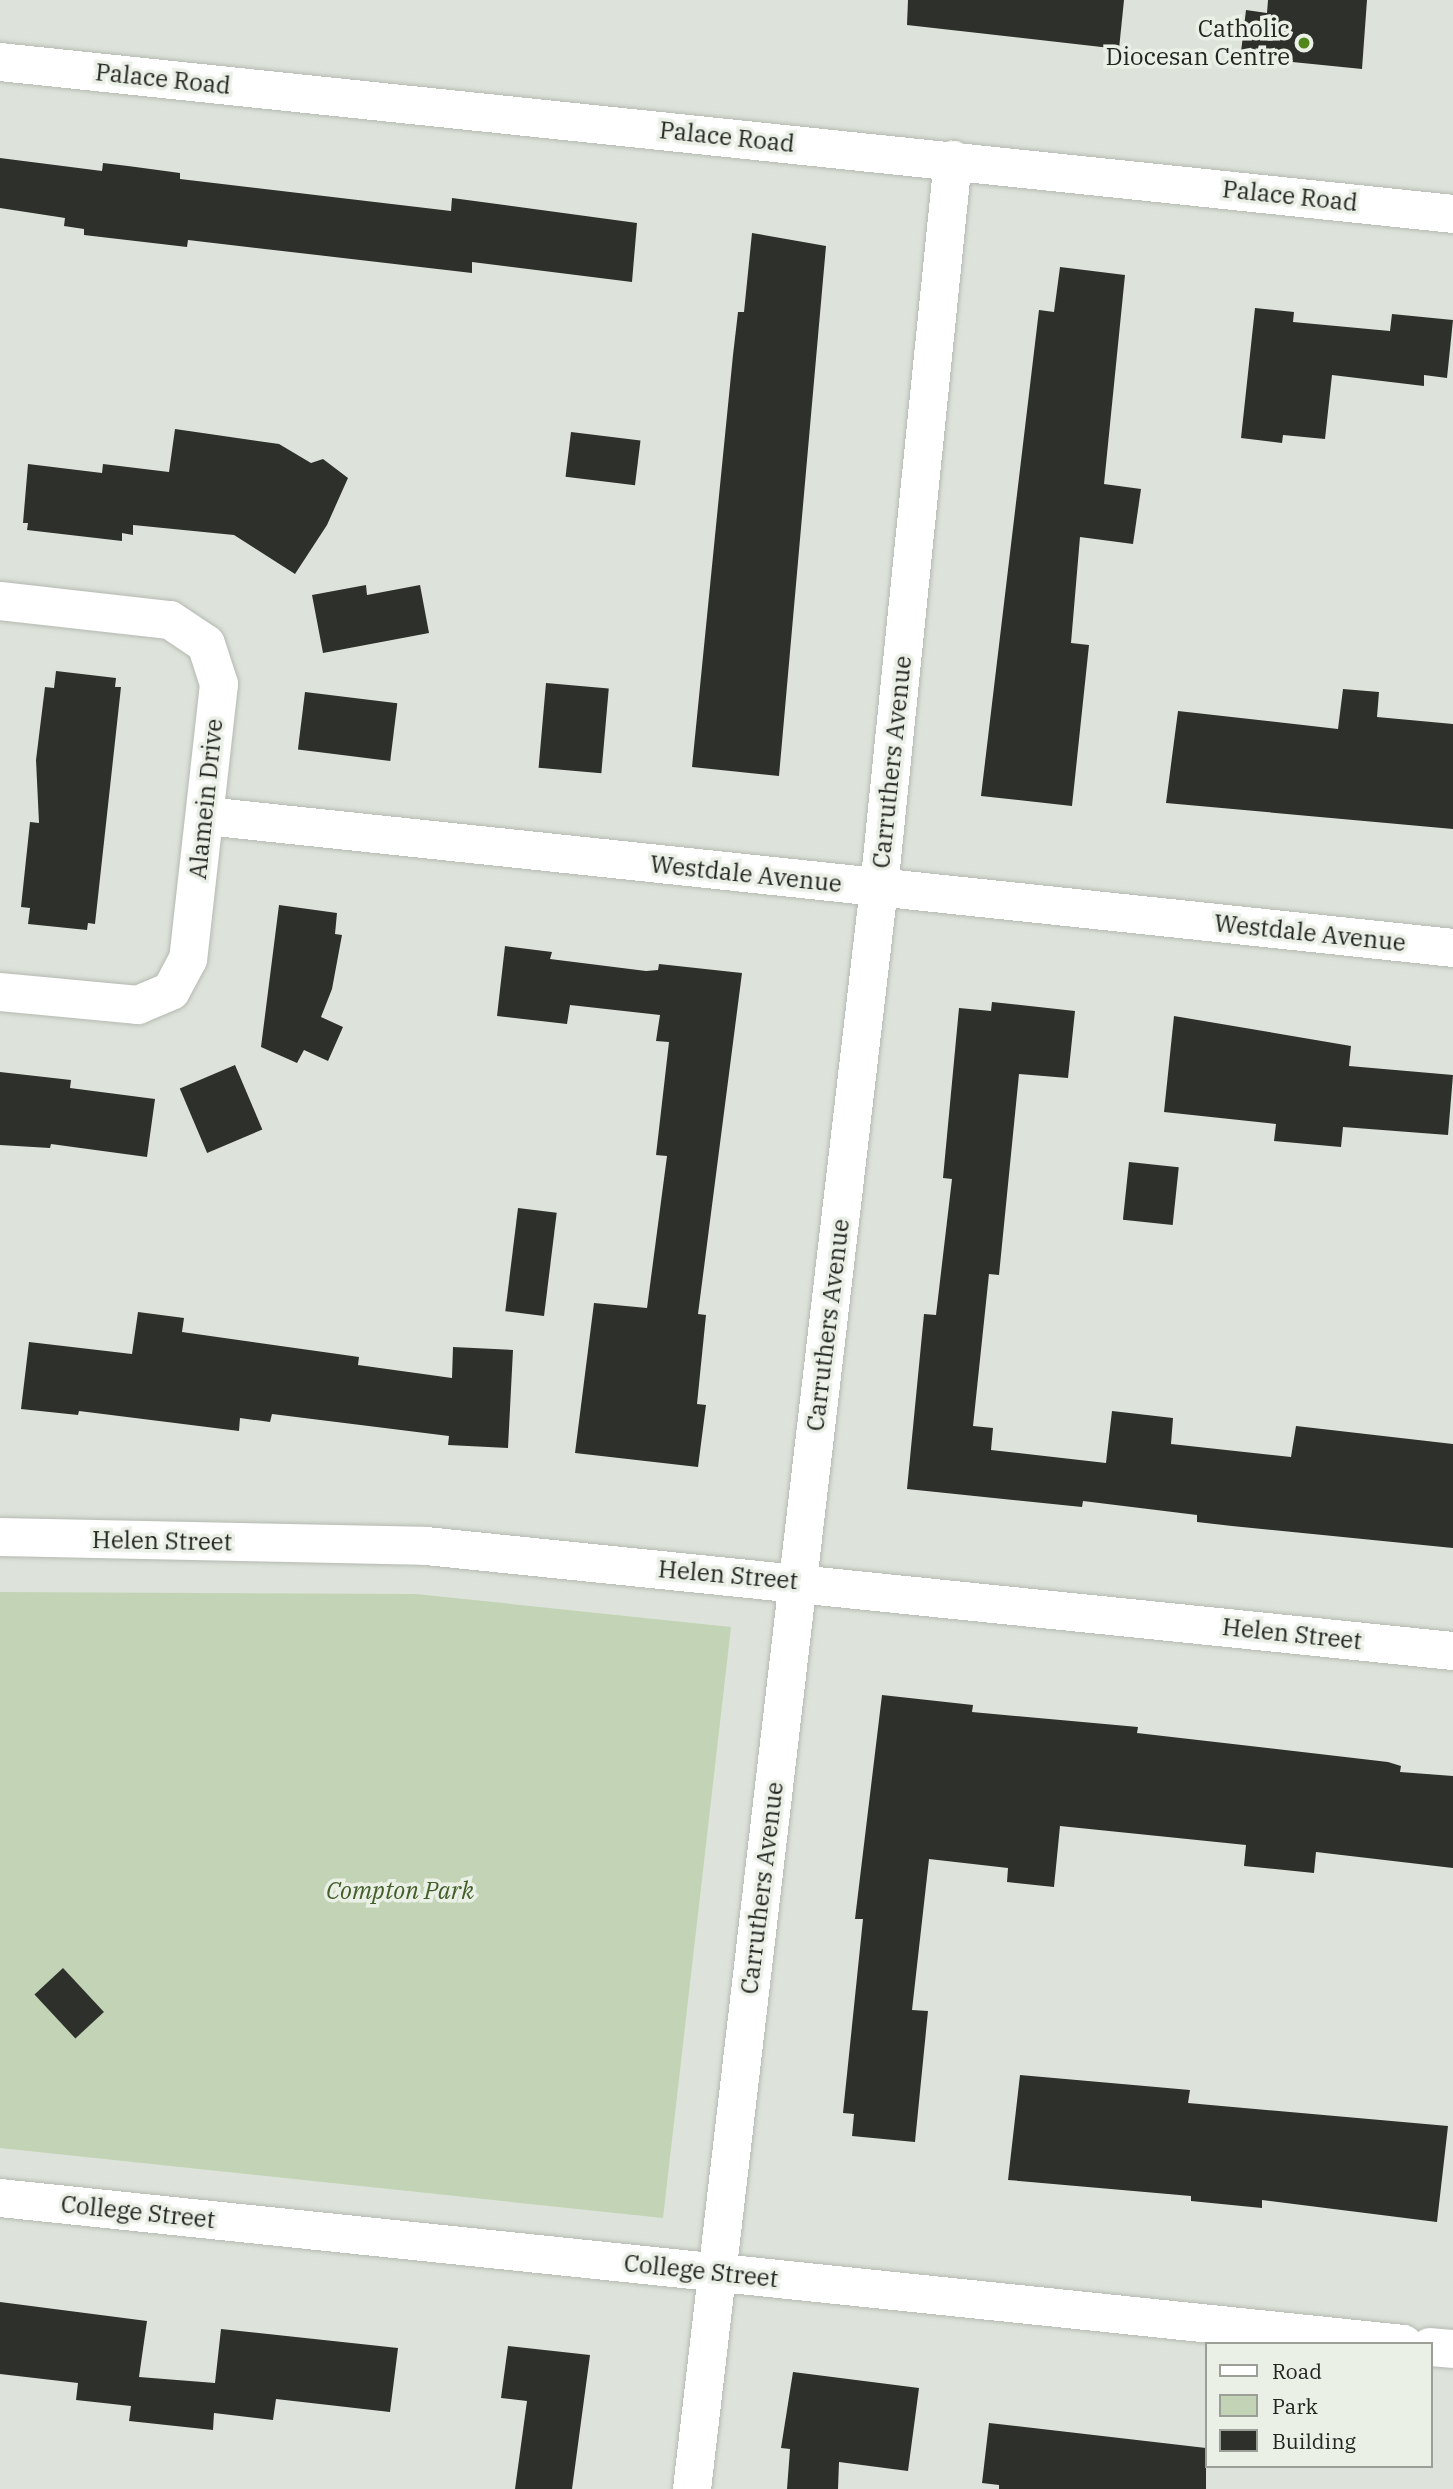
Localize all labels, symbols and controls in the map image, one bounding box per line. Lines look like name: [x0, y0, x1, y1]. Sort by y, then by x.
place label: Catholic Diocesan Centre: [1105, 15, 1290, 71]
marker: Catholic Diocesan Centre: [1296, 35, 1312, 51]
street label: Palace Road: [94, 58, 232, 100]
street label: Palace Road: [658, 116, 796, 158]
street label: Palace Road: [1221, 175, 1359, 217]
street label: Carruthers Avenue: [867, 654, 917, 870]
street label: Alamein Drive: [183, 717, 229, 881]
street label: Westdale Avenue: [649, 850, 843, 898]
street label: Westdale Avenue: [1213, 909, 1407, 957]
street label: Carruthers Avenue: [801, 1217, 855, 1433]
street label: Helen Street: [92, 1525, 232, 1557]
street label: Helen Street: [657, 1555, 799, 1595]
street label: Helen Street: [1221, 1612, 1363, 1656]
street label: Carruthers Avenue: [735, 1780, 789, 1996]
park label: Compton Park: [326, 1877, 474, 1905]
street label: College Street: [59, 2190, 217, 2234]
street label: College Street: [622, 2249, 780, 2293]
legend: [1204, 2342, 1432, 2468]
text: Road: [1272, 2357, 1322, 2385]
text: Park: [1272, 2392, 1318, 2420]
text: Building: [1272, 2427, 1356, 2455]

